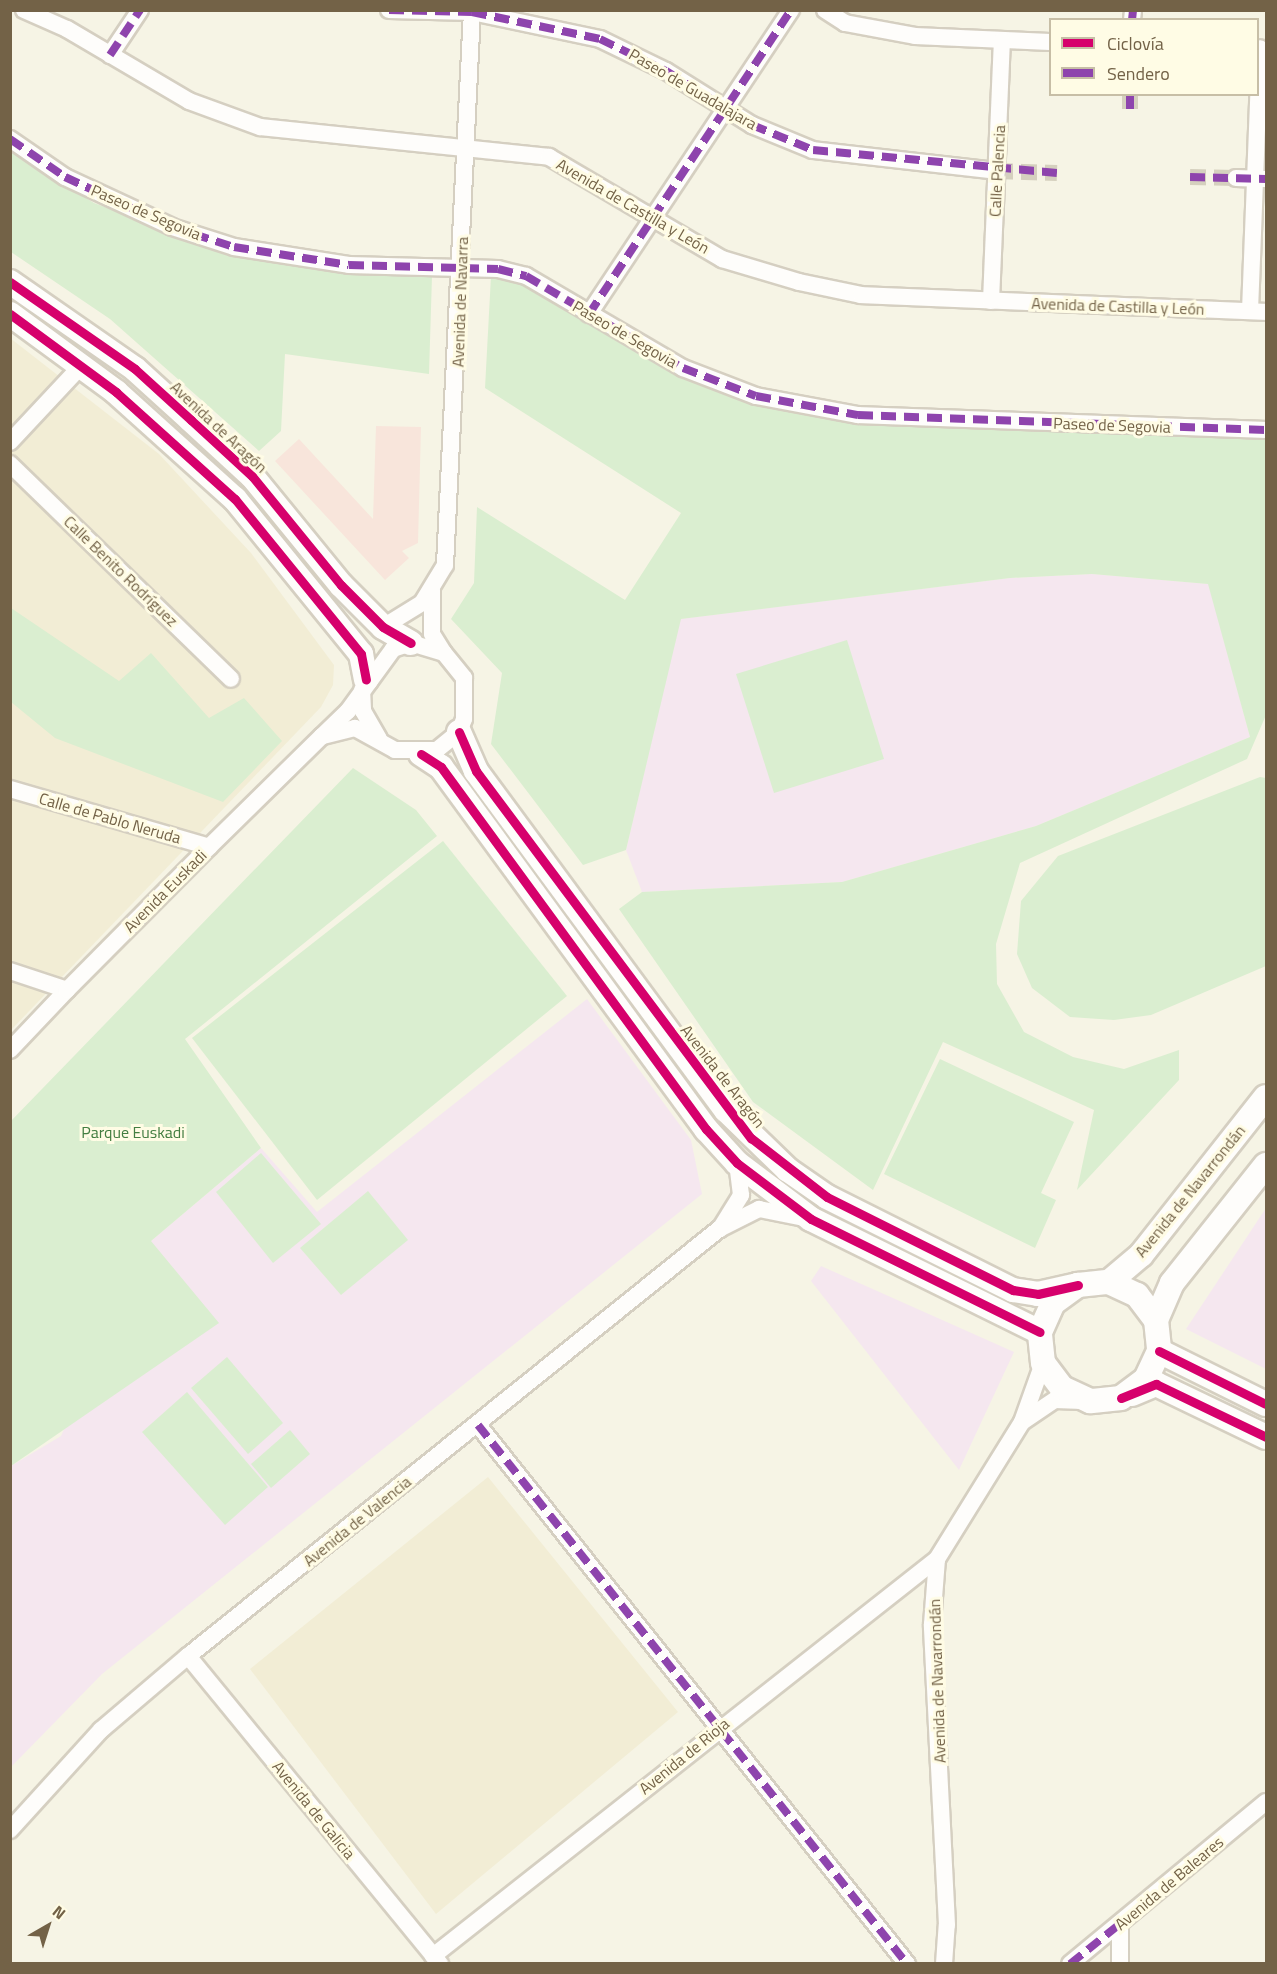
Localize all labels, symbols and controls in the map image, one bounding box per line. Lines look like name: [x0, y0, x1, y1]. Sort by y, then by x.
legend: [1049, 18, 1259, 96]
text: Ciclovía: [1107, 30, 1164, 57]
street label: Paseo de Guadalajara: [626, 45, 760, 133]
text: Sendero: [1107, 60, 1170, 87]
street label: Calle Palencia: [985, 125, 1009, 217]
street label: Avenida de Castilla y León: [553, 154, 713, 258]
street label: Paseo de Segovia: [88, 180, 204, 244]
street label: Avenida de Navarra: [448, 236, 472, 368]
street label: Avenida de Castilla y León: [1031, 293, 1205, 319]
street label: Paseo de Segovia: [569, 296, 681, 372]
street label: Avenida de Aragón: [167, 377, 271, 477]
street label: Paseo de Segovia: [1053, 413, 1171, 437]
street label: Calle Benito Rodríguez: [60, 512, 182, 630]
street label: Calle de Pablo Neruda: [37, 789, 183, 847]
street label: Avenida Euskadi: [120, 846, 210, 936]
street label: Avenida de Aragón: [677, 1021, 769, 1131]
street label: Avenida de Navarrondán: [1131, 1121, 1249, 1261]
park label: Parque Euskadi: [81, 1122, 185, 1142]
street label: Avenida de Valencia: [299, 1472, 415, 1570]
street label: Avenida de Navarrondán: [925, 1599, 949, 1763]
street label: Avenida de Rioja: [635, 1714, 733, 1798]
street label: Avenida de Galicia: [269, 1757, 359, 1863]
street label: Avenida de Baleares: [1111, 1832, 1227, 1934]
north arrow: [18, 1896, 78, 1956]
text: N: [47, 1899, 71, 1925]

